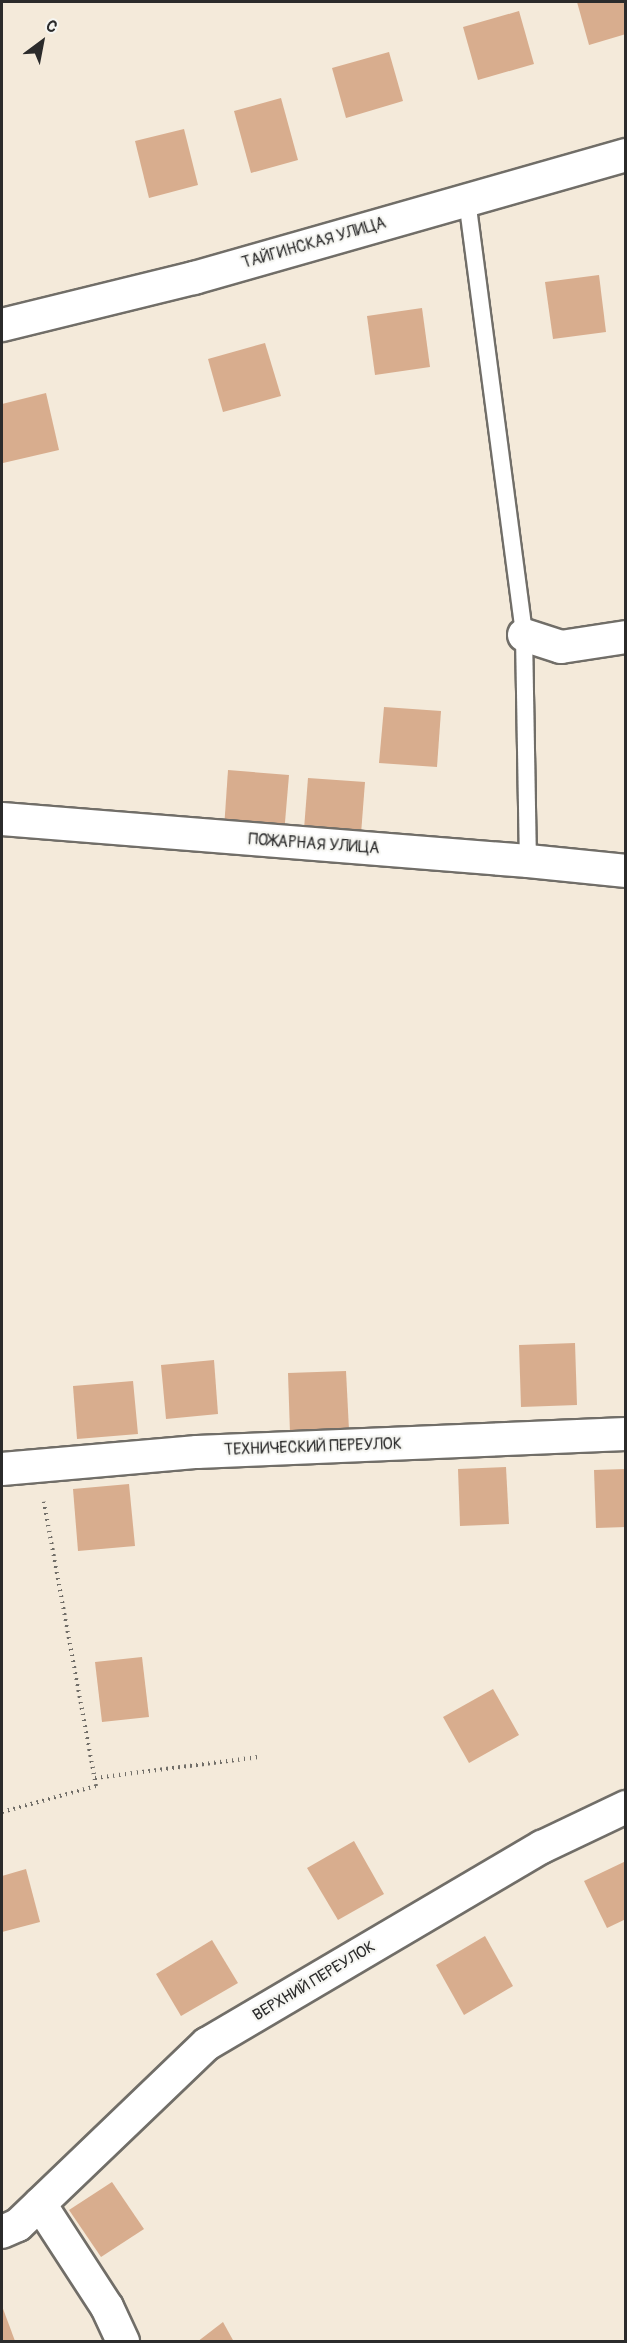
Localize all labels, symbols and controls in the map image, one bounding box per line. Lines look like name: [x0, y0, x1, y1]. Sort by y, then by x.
north arrow: [12, 12, 72, 72]
text: С: [42, 16, 61, 38]
street label: ТАЙГИНСКАЯ УЛИЦА: [240, 213, 388, 273]
street label: ПОЖАРНАЯ УЛИЦА: [248, 830, 380, 858]
street label: ТЕХНИЧЕСКИЙ ПЕРЕУЛОК: [224, 1434, 402, 1460]
street label: ВЕРХНИЙ ПЕРЕУЛОК: [249, 1937, 379, 2025]

